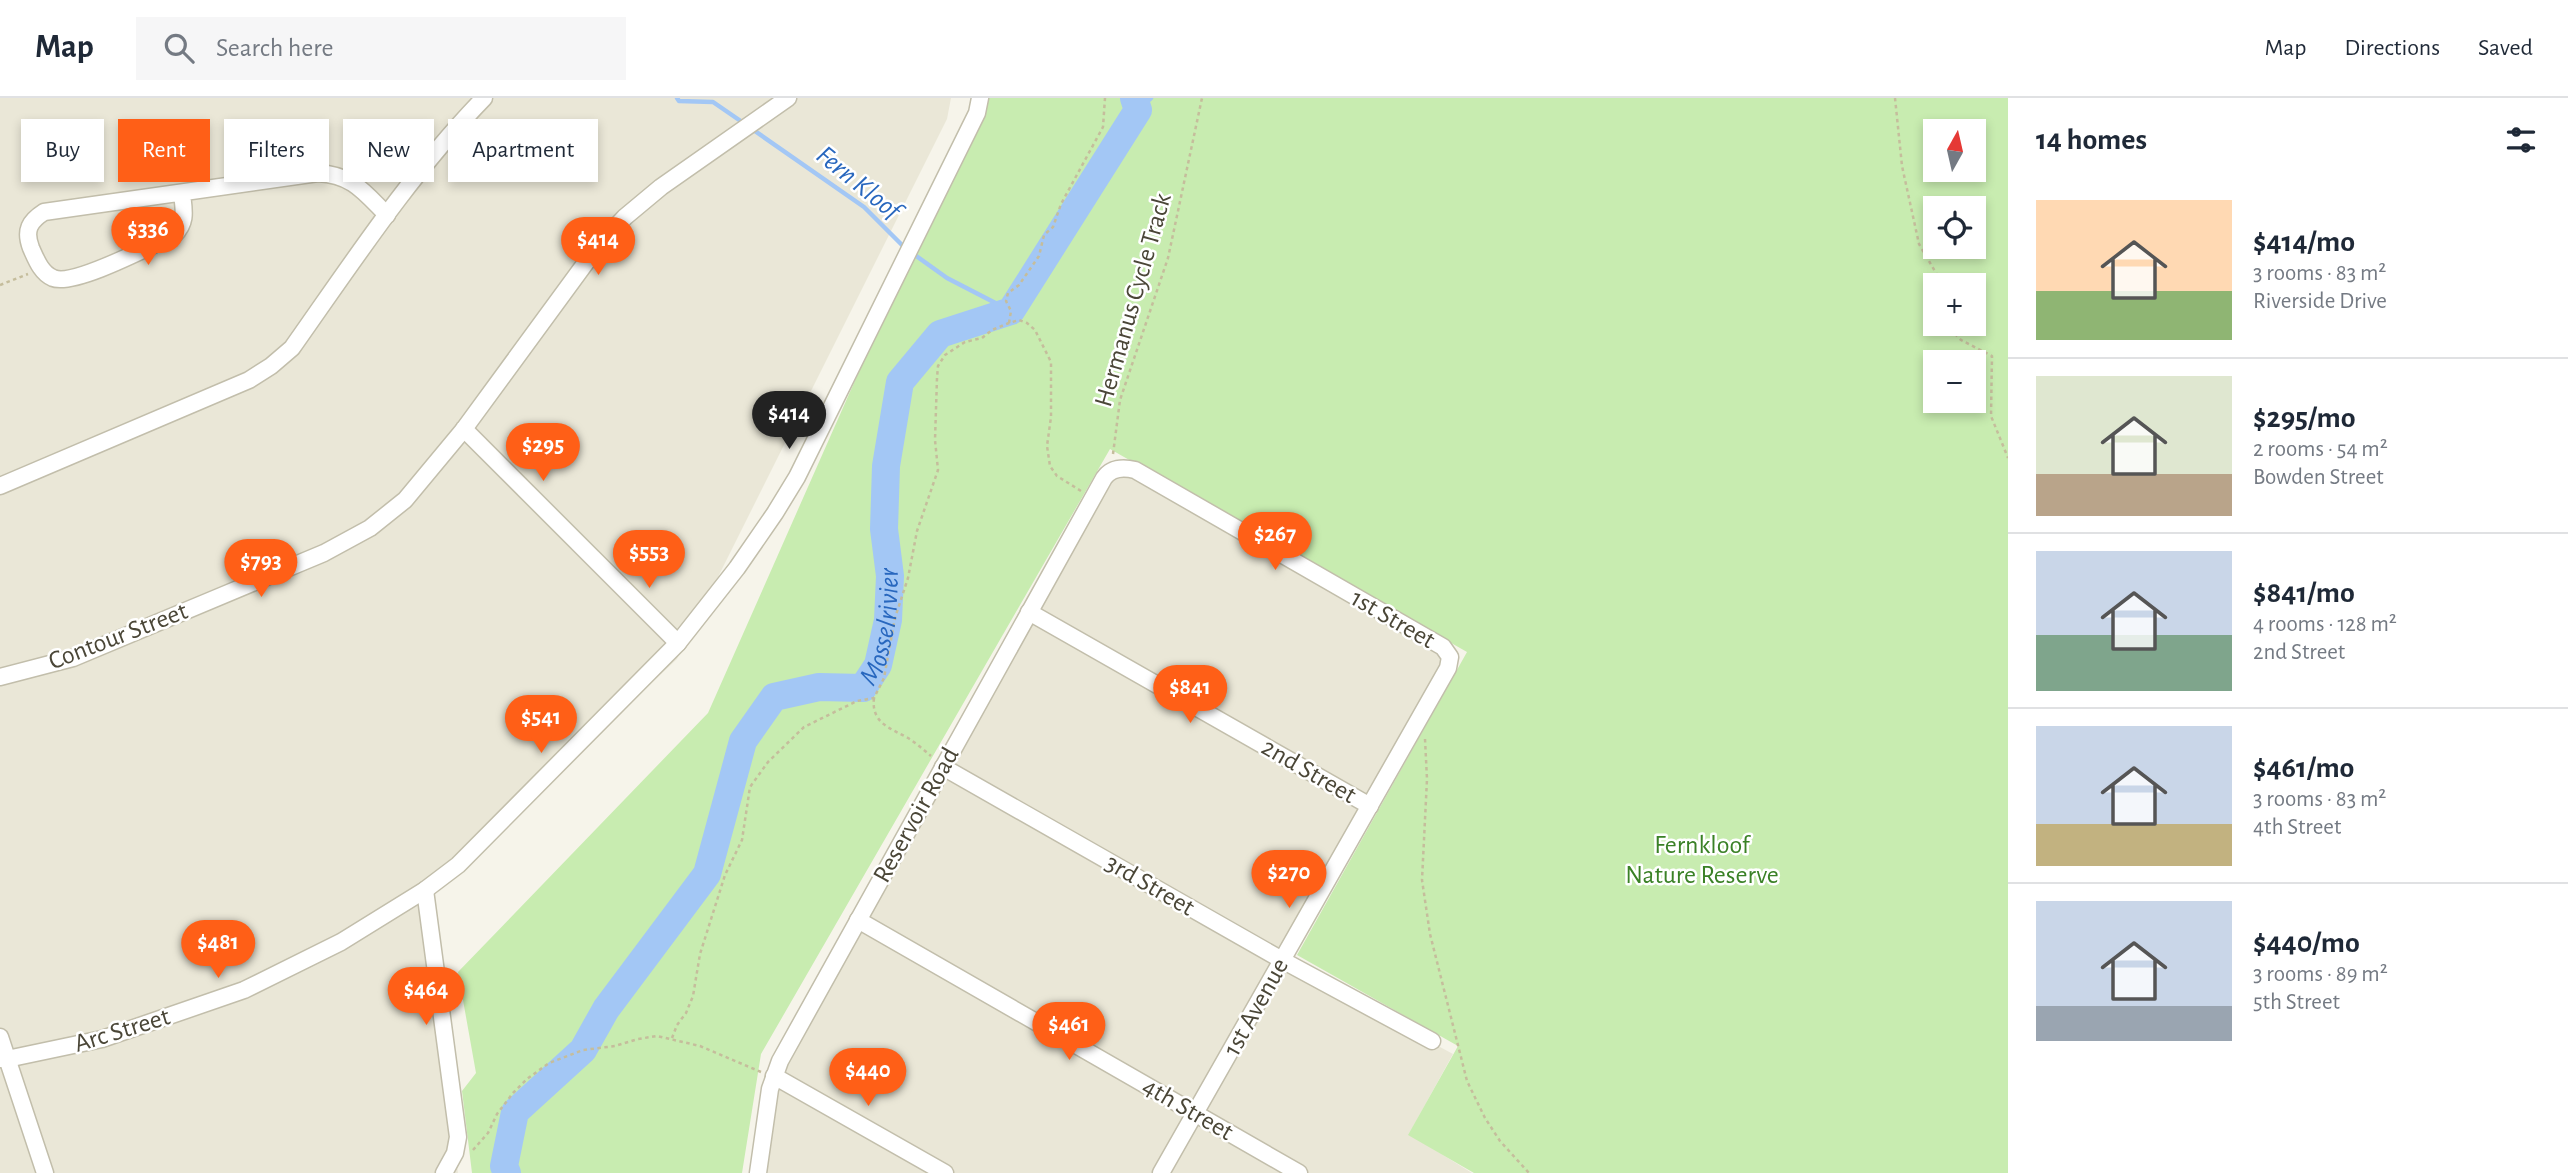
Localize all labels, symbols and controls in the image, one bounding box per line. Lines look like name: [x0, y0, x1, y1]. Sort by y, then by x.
search box: [136, 17, 626, 80]
icon: search: [160, 29, 198, 67]
text: Map: [35, 31, 94, 64]
text: Search here: [216, 35, 334, 61]
text: Map: [2264, 36, 2306, 60]
text: Directions: [2344, 36, 2440, 60]
text: Saved: [2478, 36, 2533, 60]
chip: Buy: [21, 119, 104, 182]
chip: Rent: [118, 119, 210, 182]
chip: Filters: [224, 119, 329, 182]
chip: New: [343, 119, 434, 182]
chip: Apartment: [448, 119, 598, 182]
north arrow: [1923, 119, 1986, 182]
map controls: [1923, 119, 1986, 413]
icon: filters: [2502, 121, 2540, 159]
text: 14 homes: [2036, 125, 2147, 155]
water label: Fern Kloof: [811, 141, 909, 228]
street label: Hermanus Cycle Track: [1090, 190, 1176, 410]
button: locate: [1923, 196, 1986, 259]
pin: $336: [107, 208, 189, 267]
text: $336: [127, 218, 169, 241]
pin: $414: [557, 218, 639, 277]
text: $414/mo: [2253, 227, 2355, 257]
text: $414: [577, 228, 619, 251]
icon: home: [2092, 228, 2176, 312]
text: 3 rooms · 83 m²: [2253, 262, 2386, 285]
button: +: [1923, 273, 1986, 336]
text: Riverside Drive: [2253, 290, 2387, 313]
button: −: [1923, 350, 1986, 413]
pin: $414: [748, 392, 830, 451]
text: $414: [768, 402, 810, 425]
text: $295/mo: [2253, 403, 2356, 433]
icon: home: [2092, 404, 2176, 488]
pin: $295: [502, 424, 584, 483]
text: $295: [522, 434, 564, 457]
text: 2 rooms · 54 m²: [2253, 438, 2388, 461]
text: Bowden Street: [2253, 466, 2384, 489]
pin: $267: [1234, 512, 1316, 572]
text: $267: [1254, 523, 1296, 546]
pin: $553: [608, 531, 690, 590]
pin: $793: [220, 540, 302, 599]
text: $553: [629, 541, 669, 564]
text: $793: [240, 550, 282, 573]
water label: Mosselrivier: [855, 565, 904, 691]
text: $841/mo: [2253, 578, 2355, 608]
icon: home: [2092, 579, 2176, 663]
street label: 1st Street: [1347, 585, 1439, 653]
street label: Contour Street: [45, 598, 191, 674]
text: 4 rooms · 128 m²: [2253, 613, 2397, 636]
text: 2nd Street: [2253, 641, 2345, 664]
pin: $841: [1149, 666, 1231, 725]
text: $841: [1169, 676, 1211, 699]
pin: $541: [500, 696, 582, 755]
text: $541: [521, 706, 561, 729]
street label: 2nd Street: [1257, 734, 1361, 808]
street label: Reservoir Road: [868, 743, 964, 887]
text: $461/mo: [2253, 753, 2354, 783]
icon: home: [2092, 754, 2176, 838]
text: 3 rooms · 83 m²: [2253, 788, 2386, 811]
text: 4th Street: [2253, 816, 2341, 839]
park label: Fernkloof Nature Reserve: [1625, 832, 1779, 888]
street label: 3rd Street: [1101, 849, 1199, 921]
pin: $270: [1248, 850, 1330, 910]
text: $270: [1267, 861, 1311, 884]
pin: $481: [177, 920, 259, 980]
text: $440/mo: [2253, 928, 2360, 958]
icon: home: [2092, 929, 2176, 1013]
text: $481: [197, 931, 239, 954]
street label: 1st Avenue: [1219, 954, 1293, 1060]
text: 3 rooms · 89 m²: [2253, 963, 2388, 986]
pin: $464: [385, 968, 467, 1027]
text: $464: [404, 978, 448, 1001]
text: 5th Street: [2253, 991, 2340, 1014]
pin: $461: [1028, 1002, 1110, 1062]
street label: Arc Street: [71, 1003, 173, 1057]
text: $461: [1048, 1013, 1090, 1036]
pin: $440: [827, 1048, 909, 1108]
text: $440: [845, 1059, 891, 1082]
street label: 4th Street: [1138, 1073, 1238, 1145]

